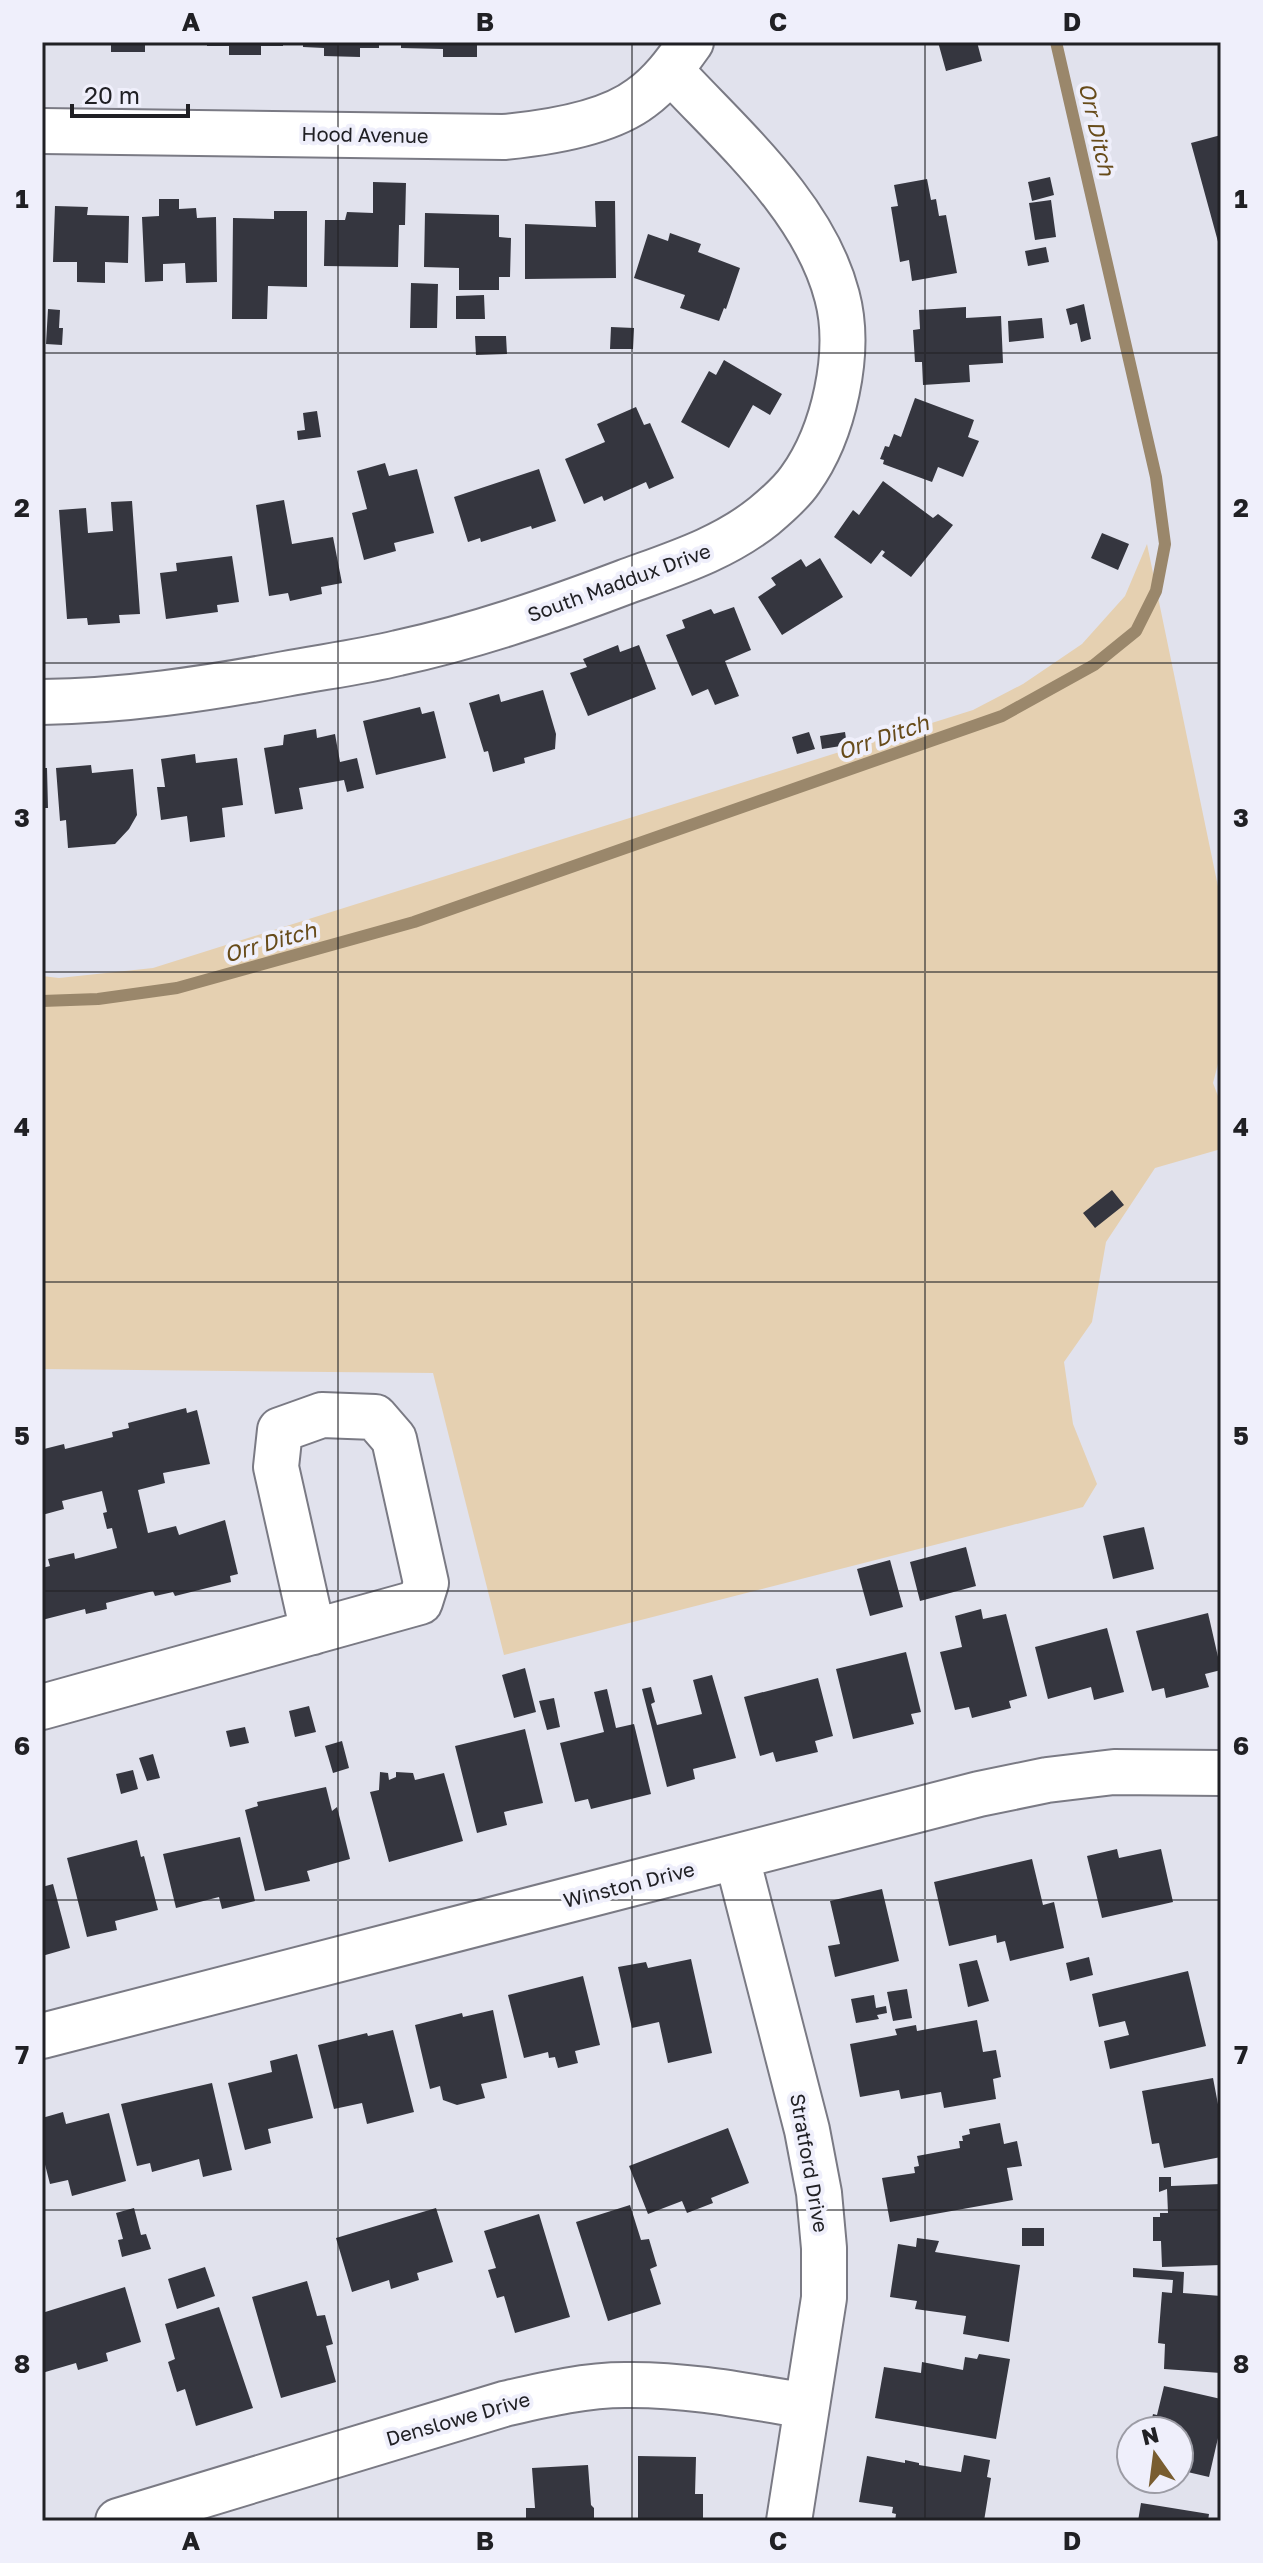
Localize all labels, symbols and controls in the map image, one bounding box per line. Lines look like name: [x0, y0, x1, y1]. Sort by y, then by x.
text: A: [182, 6, 201, 37]
text: B: [476, 6, 494, 37]
text: C: [769, 6, 787, 37]
text: D: [1063, 6, 1081, 37]
scale bar: [72, 68, 188, 118]
text: 20 m: [84, 80, 140, 109]
water label: Orr Ditch: [1074, 80, 1122, 179]
street label: Hood Avenue: [301, 121, 429, 147]
text: 1: [15, 183, 29, 214]
text: 1: [1234, 183, 1248, 214]
text: 2: [14, 492, 30, 523]
text: 2: [1233, 492, 1249, 523]
street label: South Maddux Drive: [524, 538, 713, 626]
water label: Orr Ditch: [834, 708, 933, 765]
text: 3: [14, 802, 30, 833]
text: 3: [1233, 802, 1249, 833]
water label: Orr Ditch: [221, 915, 320, 968]
text: 4: [14, 1111, 30, 1142]
text: 4: [1233, 1111, 1249, 1142]
text: 5: [14, 1420, 30, 1451]
text: 5: [1233, 1420, 1249, 1451]
text: 6: [14, 1730, 30, 1761]
text: 6: [1233, 1730, 1249, 1761]
street label: Winston Drive: [561, 1856, 697, 1912]
text: 7: [15, 2039, 29, 2070]
text: 7: [1234, 2039, 1248, 2070]
street label: Stratford Drive: [786, 2091, 834, 2234]
text: 8: [14, 2348, 30, 2379]
text: 8: [1233, 2348, 1249, 2379]
street label: Denslowe Drive: [383, 2386, 532, 2450]
north arrow: [1115, 2415, 1195, 2495]
text: N: [1139, 2420, 1161, 2450]
text: A: [182, 2525, 201, 2556]
text: B: [476, 2525, 494, 2556]
text: C: [769, 2525, 787, 2556]
text: D: [1063, 2525, 1081, 2556]

